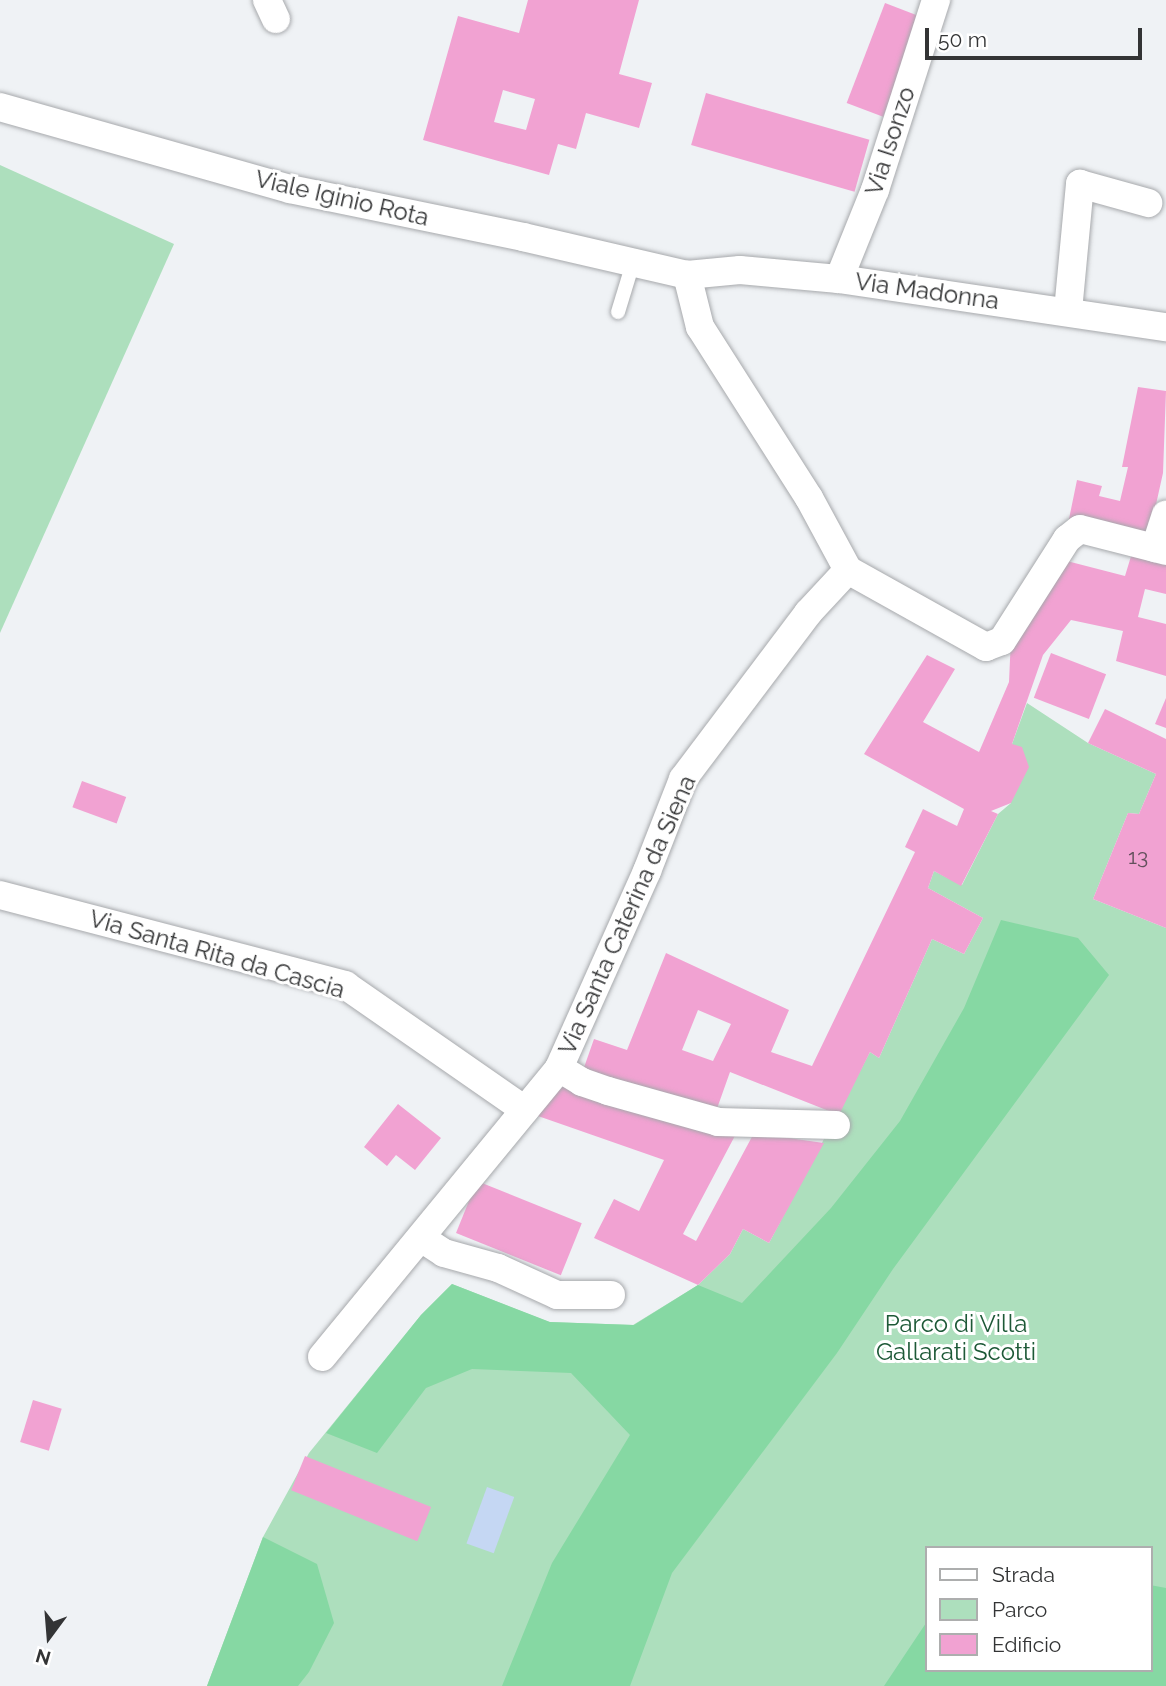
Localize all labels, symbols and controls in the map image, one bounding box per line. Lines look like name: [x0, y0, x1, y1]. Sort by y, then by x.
scale bar: [928, 14, 1145, 58]
text: 50 m: [938, 27, 987, 52]
street label: Via Isonzo: [859, 83, 921, 199]
street label: Viale Iginio Rota: [252, 164, 432, 232]
street label: Via Madonna: [853, 267, 1001, 315]
street label: Via Santa Caterina da Siena: [552, 771, 702, 1059]
house number: 13: [1128, 844, 1148, 870]
street label: Via Santa Rita da Cascia: [86, 904, 348, 1004]
park label: Parco di Villa Gallarati Scotti: [876, 1310, 1036, 1366]
legend: [925, 1546, 1152, 1672]
text: Strada: [992, 1562, 1055, 1587]
text: Parco: [992, 1597, 1047, 1622]
north arrow: [14, 1602, 84, 1672]
text: Edificio: [992, 1632, 1061, 1657]
text: N: [33, 1645, 53, 1670]

